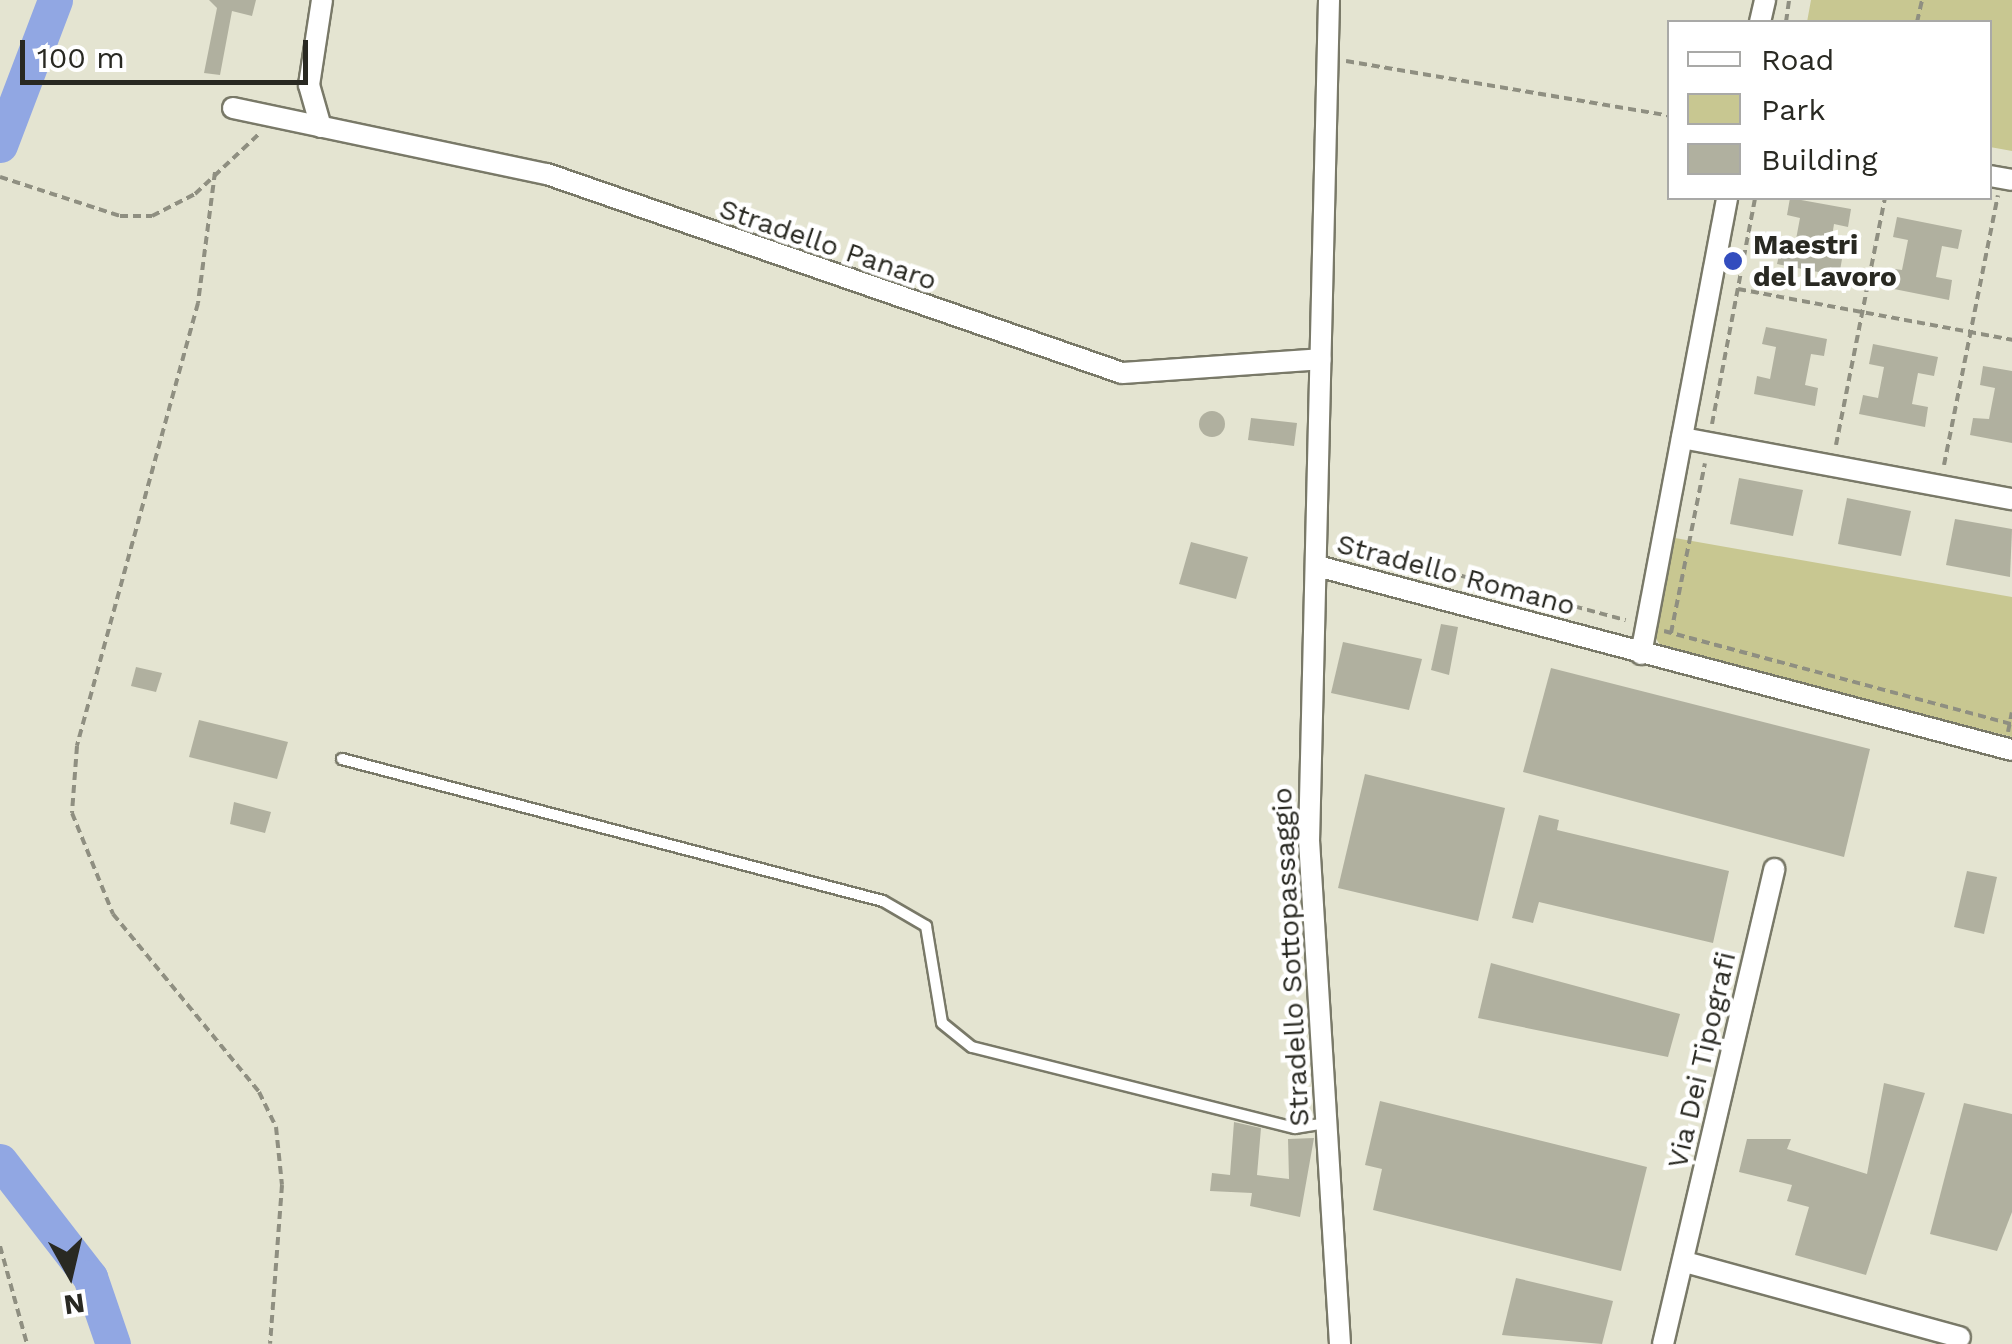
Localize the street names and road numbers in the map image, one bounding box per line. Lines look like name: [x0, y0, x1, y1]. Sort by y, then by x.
street label: Stradello Panaro: [715, 192, 941, 298]
street label: Stradello Romano: [1333, 527, 1579, 623]
street label: Stradello Sottopassaggio: [1265, 787, 1317, 1127]
street label: Via Dei Tipografi: [1661, 948, 1743, 1172]

